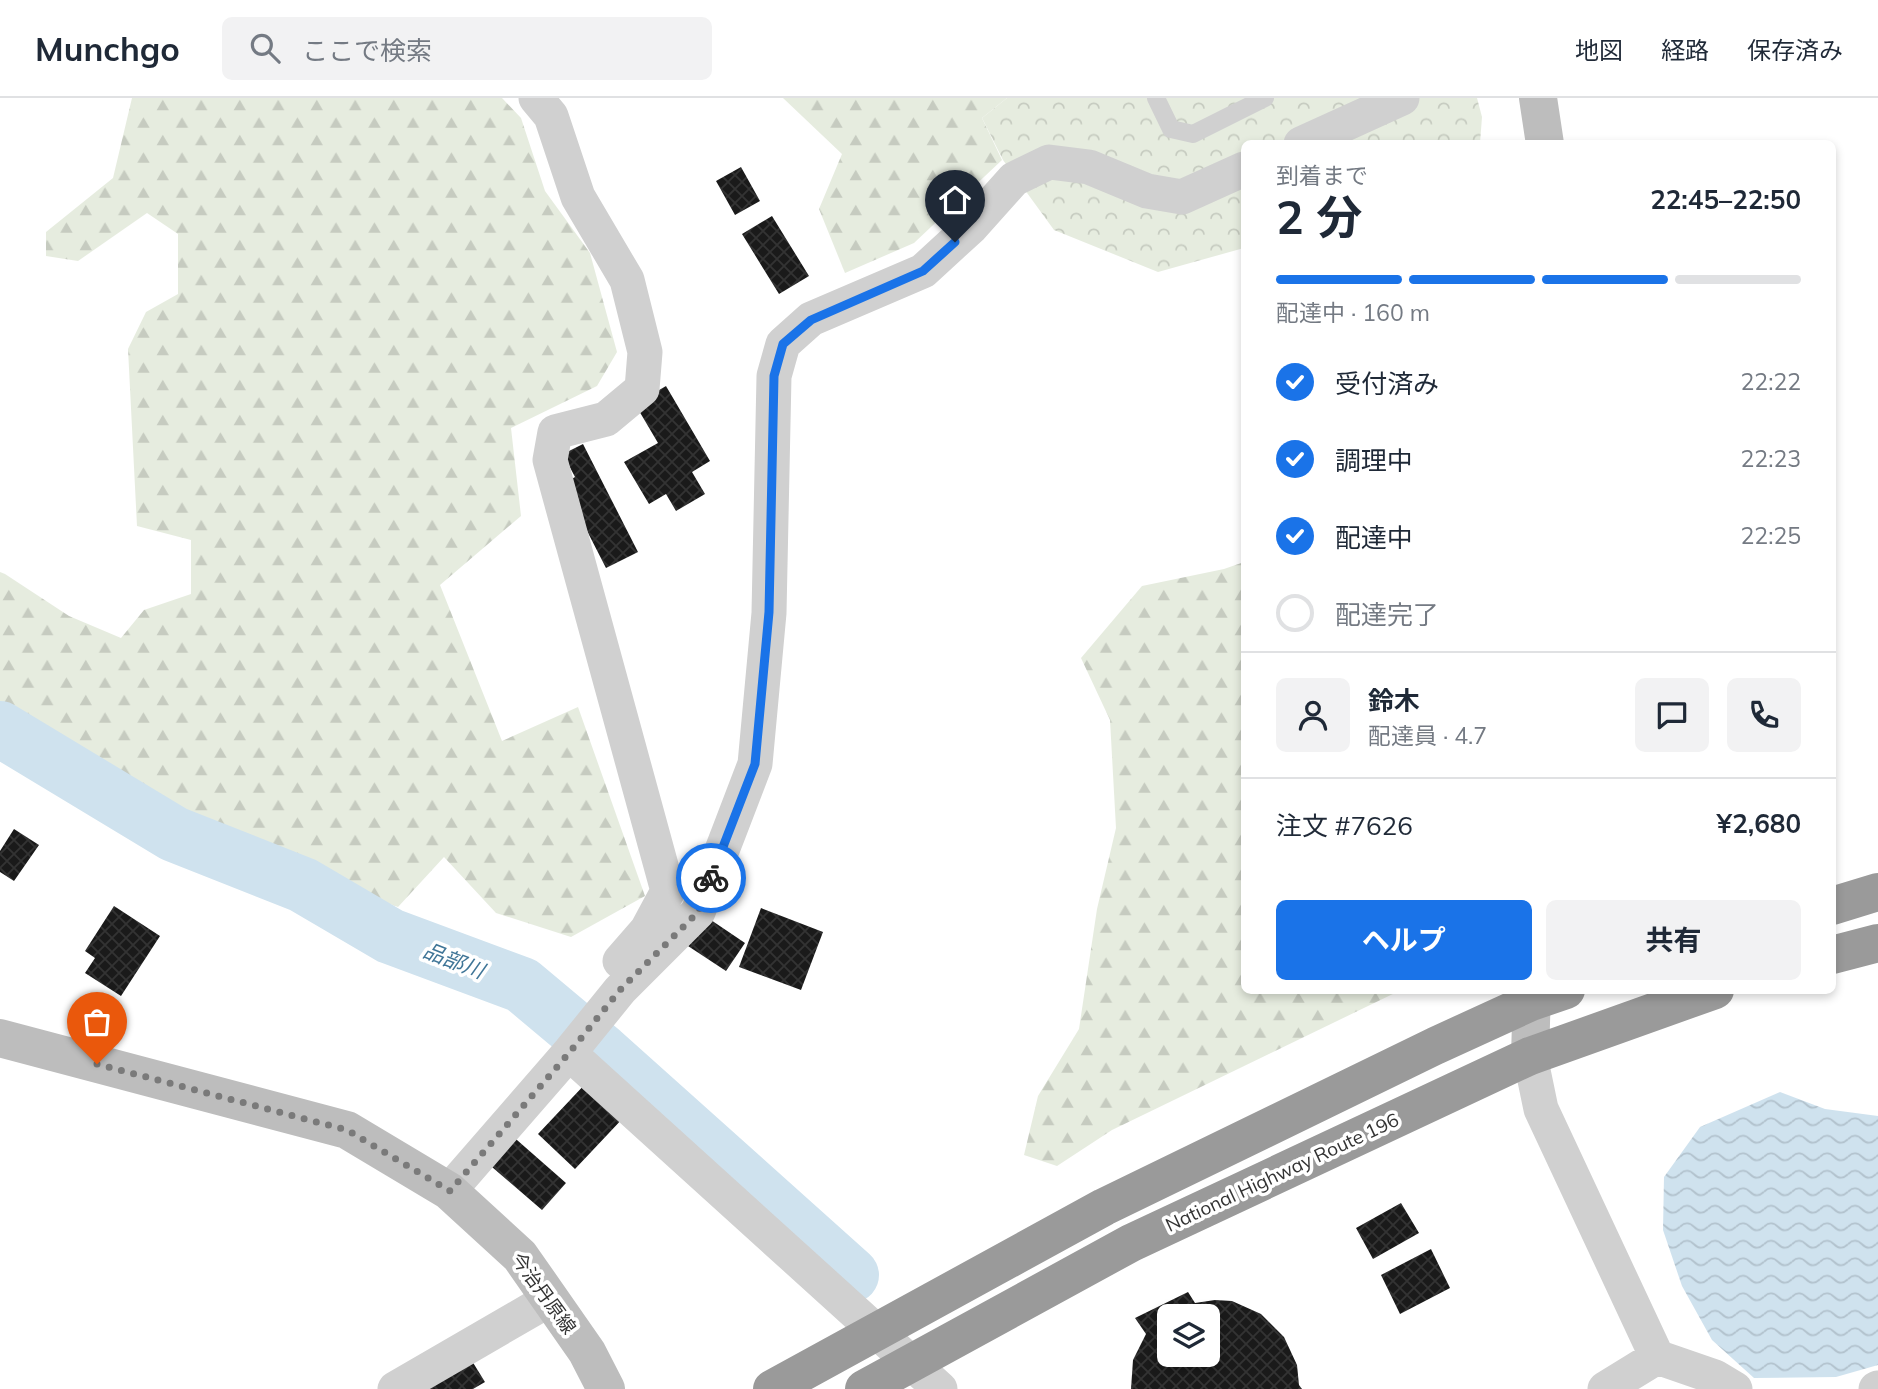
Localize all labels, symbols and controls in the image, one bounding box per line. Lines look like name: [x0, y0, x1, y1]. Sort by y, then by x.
search box: [222, 17, 712, 80]
text: Munchgo: [35, 28, 180, 69]
icon: search: [246, 29, 284, 67]
text: ここで検索: [302, 34, 432, 67]
text: 地図: [1575, 35, 1623, 65]
text: 経路: [1661, 35, 1709, 65]
text: 保存済み: [1747, 35, 1843, 65]
text: 到着まで: [1276, 161, 1368, 190]
pin: [925, 170, 985, 242]
icon: home: [936, 181, 974, 219]
text: 22:45–22:50: [1650, 183, 1801, 216]
text: 2 分: [1276, 188, 1362, 246]
text: 配達中 · 160 m: [1276, 298, 1430, 327]
icon: check: [1276, 363, 1314, 401]
text: 受付済み: [1335, 367, 1439, 400]
text: 22:22: [1741, 367, 1801, 396]
icon: check: [1276, 440, 1314, 478]
text: 調理中: [1335, 444, 1413, 477]
text: 22:23: [1741, 444, 1801, 473]
icon: check: [1276, 517, 1314, 555]
text: 配達中: [1335, 521, 1413, 554]
text: 22:25: [1741, 521, 1801, 550]
text: 配達完了: [1335, 598, 1439, 631]
button: person: [1276, 678, 1350, 752]
button: chat: [1635, 678, 1709, 752]
button: phone: [1727, 678, 1801, 752]
text: 鈴木: [1368, 684, 1420, 717]
text: 配達員 · 4.7: [1368, 721, 1487, 750]
text: ¥2,680: [1717, 807, 1801, 840]
text: 注文 #7626: [1276, 809, 1413, 842]
courier: [676, 843, 746, 913]
icon: bike: [692, 859, 730, 897]
button: ヘルプ: [1276, 900, 1532, 980]
button: 共有: [1546, 900, 1801, 980]
water label: 品部川: [420, 937, 490, 984]
pin: [67, 992, 127, 1064]
icon: bag: [78, 1003, 116, 1041]
street label: National Highway Route 196: [1162, 1107, 1402, 1237]
street label: 今治丹原線: [506, 1248, 582, 1338]
map controls: [1157, 1304, 1220, 1367]
button: layers: [1157, 1304, 1220, 1367]

